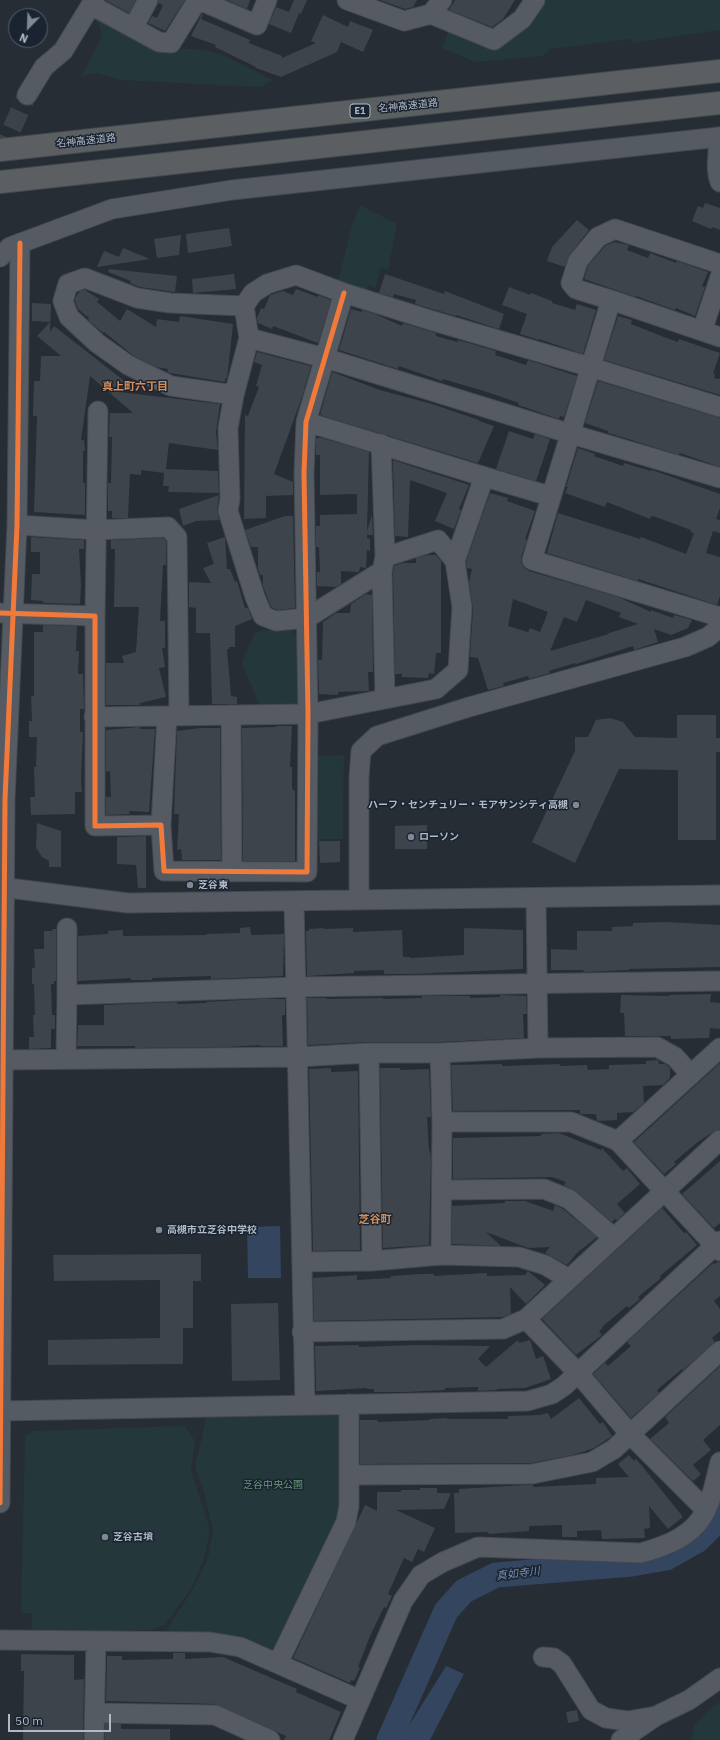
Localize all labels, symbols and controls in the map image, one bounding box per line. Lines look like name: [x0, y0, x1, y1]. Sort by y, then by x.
north arrow: [8, 8, 48, 48]
text: N: [17, 30, 30, 46]
street label: 名神高速道路: [378, 97, 438, 115]
road number: E1: [350, 104, 370, 118]
street label: 名神高速道路: [56, 132, 116, 150]
district label: 真上町六丁目: [102, 380, 168, 394]
place label: ハーフ・センチュリー・モアサンシティ高槻: [368, 799, 568, 811]
marker: ハーフ・センチュリー・モアサンシティ高槻: [571, 800, 581, 810]
place label: ローソン: [419, 831, 459, 843]
marker: ローソン: [406, 832, 416, 842]
place label: 芝谷東: [198, 879, 228, 891]
marker: 芝谷東: [185, 880, 195, 890]
district label: 芝谷町: [359, 1213, 391, 1227]
place label: 高槻市立芝谷中学校: [167, 1224, 257, 1236]
marker: 高槻市立芝谷中学校: [154, 1225, 164, 1235]
park label: 芝谷中央公園: [243, 1479, 303, 1491]
place label: 芝谷古墳: [113, 1531, 153, 1543]
marker: 芝谷古墳: [100, 1532, 110, 1542]
water label: 真如寺川: [495, 1565, 541, 1583]
scale bar: [10, 1706, 113, 1732]
text: 50 m: [15, 1713, 43, 1728]

